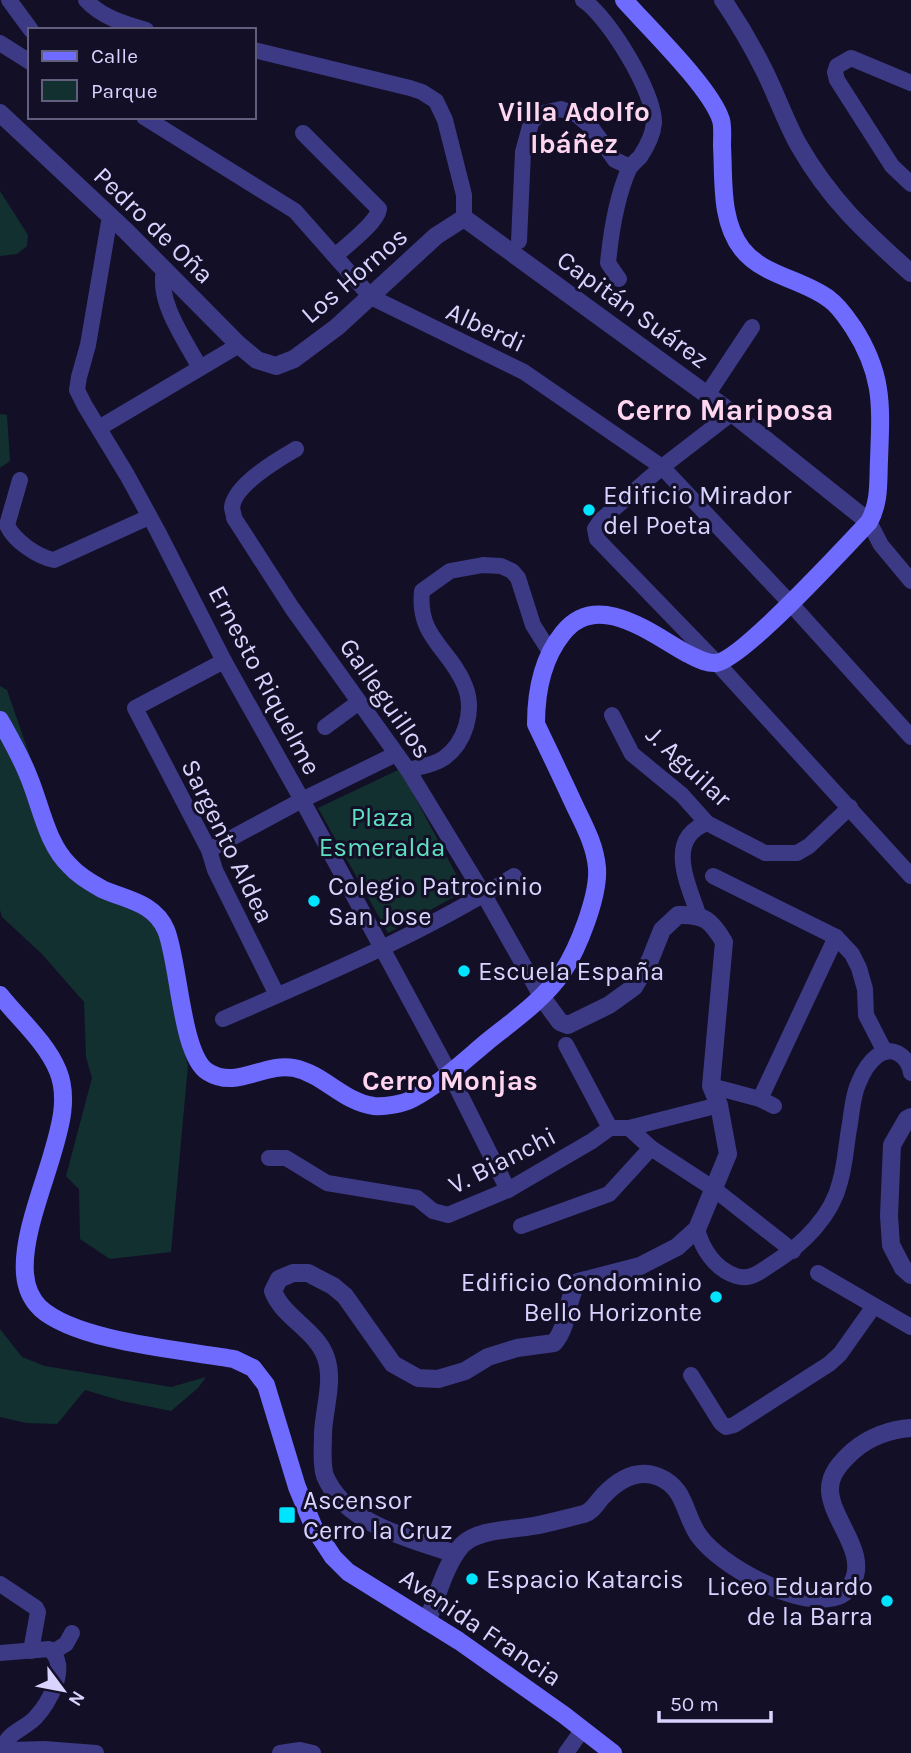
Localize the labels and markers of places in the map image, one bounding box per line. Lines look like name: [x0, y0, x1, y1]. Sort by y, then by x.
place label: Edificio Mirador del Poeta: [603, 480, 792, 541]
marker: Edificio Mirador del Poeta: [581, 502, 597, 518]
place label: Colegio Patrocinio San Jose: [328, 871, 543, 932]
marker: Colegio Patrocinio San Jose: [306, 893, 322, 909]
place label: Escuela España: [478, 956, 664, 987]
marker: Escuela España: [456, 963, 472, 979]
place label: Edificio Condominio Bello Horizonte: [461, 1267, 702, 1328]
marker: Edificio Condominio Bello Horizonte: [708, 1289, 724, 1305]
place label: Ascensor Cerro la Cruz: [303, 1485, 453, 1546]
marker: Ascensor Cerro la Cruz: [277, 1505, 297, 1525]
place label: Espacio Katarcis: [486, 1564, 684, 1595]
marker: Espacio Katarcis: [464, 1571, 480, 1587]
place label: Liceo Eduardo de la Barra: [707, 1571, 873, 1632]
marker: Liceo Eduardo de la Barra: [879, 1593, 895, 1609]

